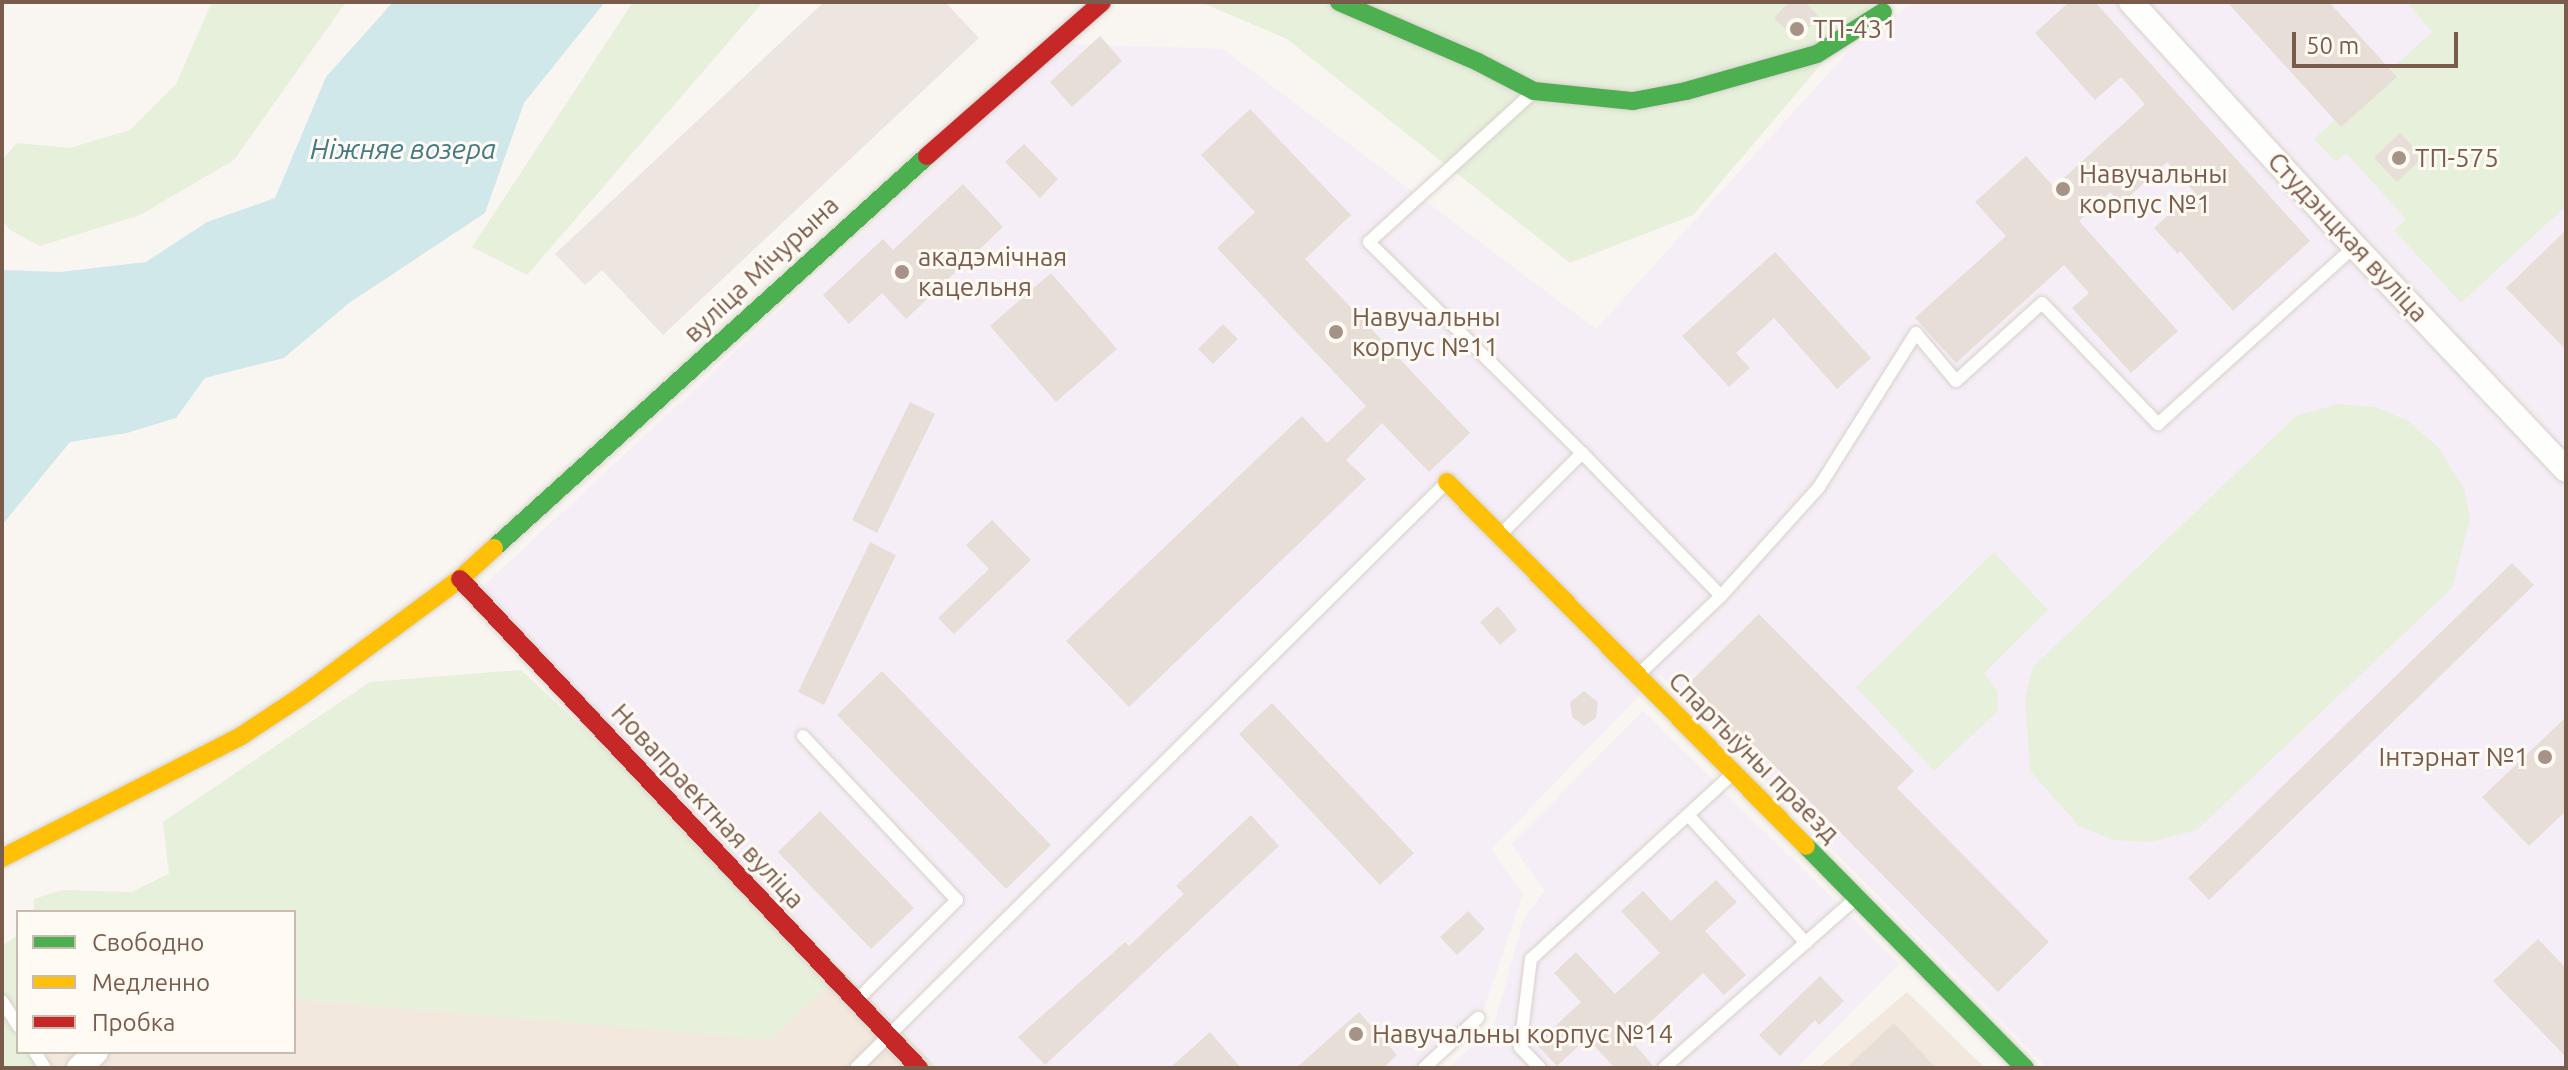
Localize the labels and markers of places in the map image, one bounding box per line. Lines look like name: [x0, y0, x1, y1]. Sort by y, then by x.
place label: ТП-431: [1813, 13, 1897, 45]
marker: ТП-431: [1788, 20, 1806, 38]
place label: ТП-575: [2415, 142, 2499, 174]
marker: ТП-575: [2390, 149, 2408, 167]
place label: Навучальны корпус №1: [2079, 158, 2228, 220]
marker: Навучальны корпус №1: [2054, 180, 2072, 198]
place label: акадэмічная кацельня: [918, 241, 1067, 302]
marker: акадэмічная кацельня: [893, 263, 911, 281]
place label: Навучальны корпус №11: [1352, 301, 1501, 362]
marker: Навучальны корпус №11: [1327, 323, 1345, 341]
place label: Інтэрнат №1: [2379, 741, 2529, 773]
marker: Інтэрнат №1: [2536, 748, 2554, 766]
place label: Навучальны корпус №14: [1372, 1018, 1673, 1050]
marker: Навучальны корпус №14: [1347, 1025, 1365, 1043]

